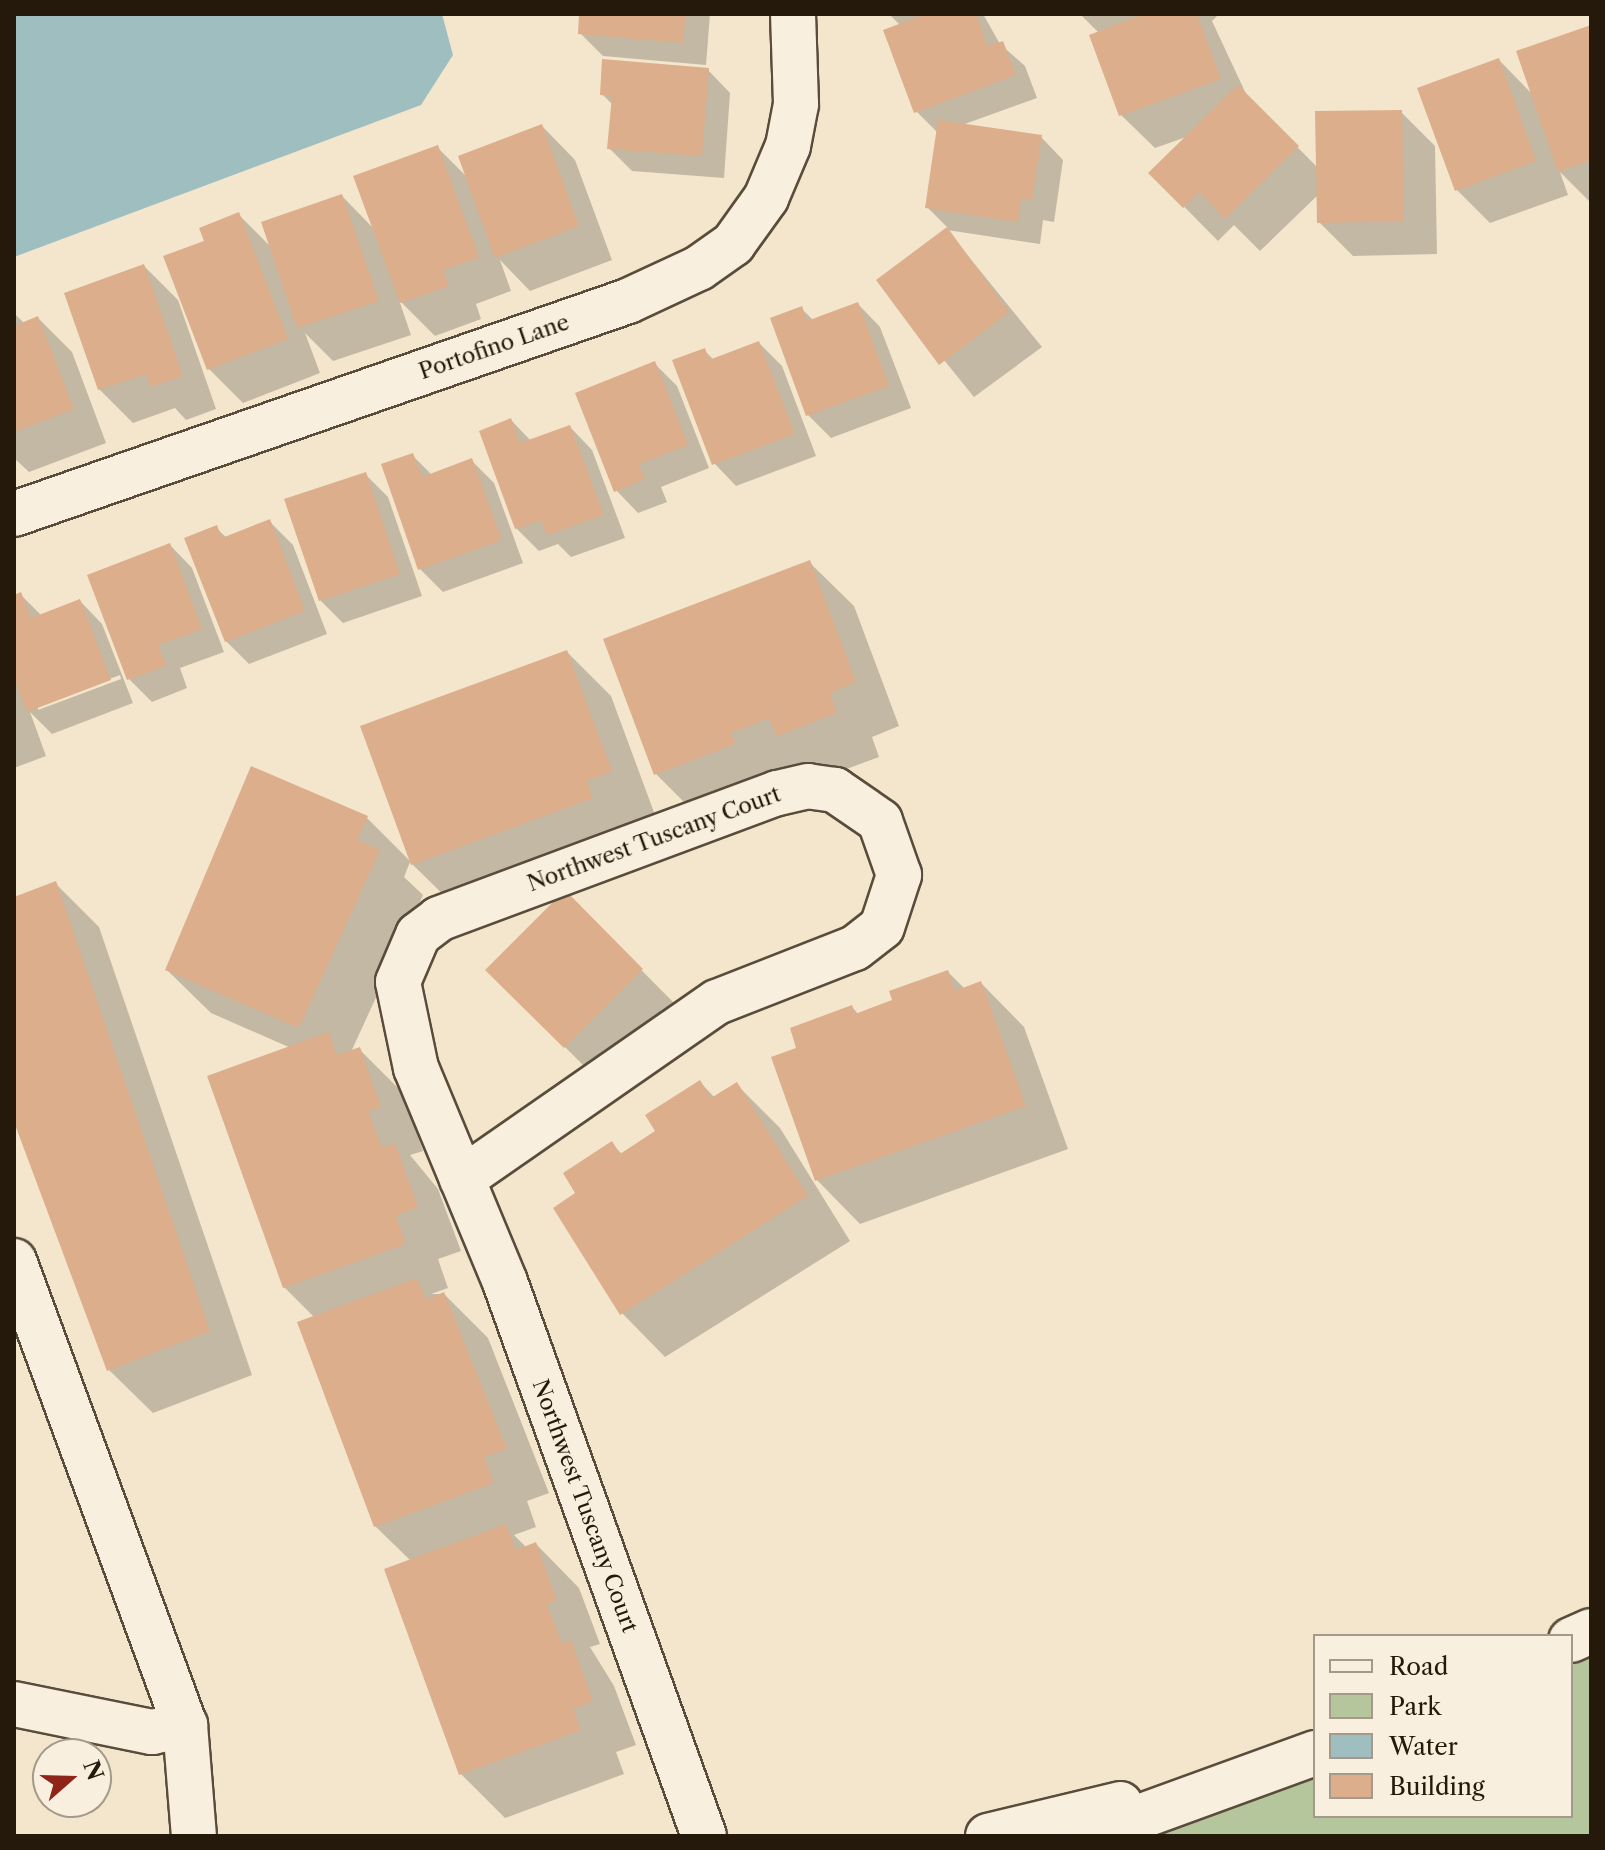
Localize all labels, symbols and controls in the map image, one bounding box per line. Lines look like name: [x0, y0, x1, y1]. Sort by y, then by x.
street label: Portofino Lane: [415, 309, 573, 385]
street label: Northwest Tuscany Court: [523, 781, 785, 897]
street label: Northwest Tuscany Court: [527, 1375, 643, 1637]
legend: [1313, 1634, 1573, 1818]
text: Road: [1389, 1652, 1448, 1681]
text: Park: [1389, 1692, 1441, 1721]
text: Water: [1389, 1732, 1458, 1761]
north arrow: [32, 1738, 112, 1818]
text: N: [77, 1757, 109, 1784]
text: Building: [1389, 1772, 1485, 1801]

